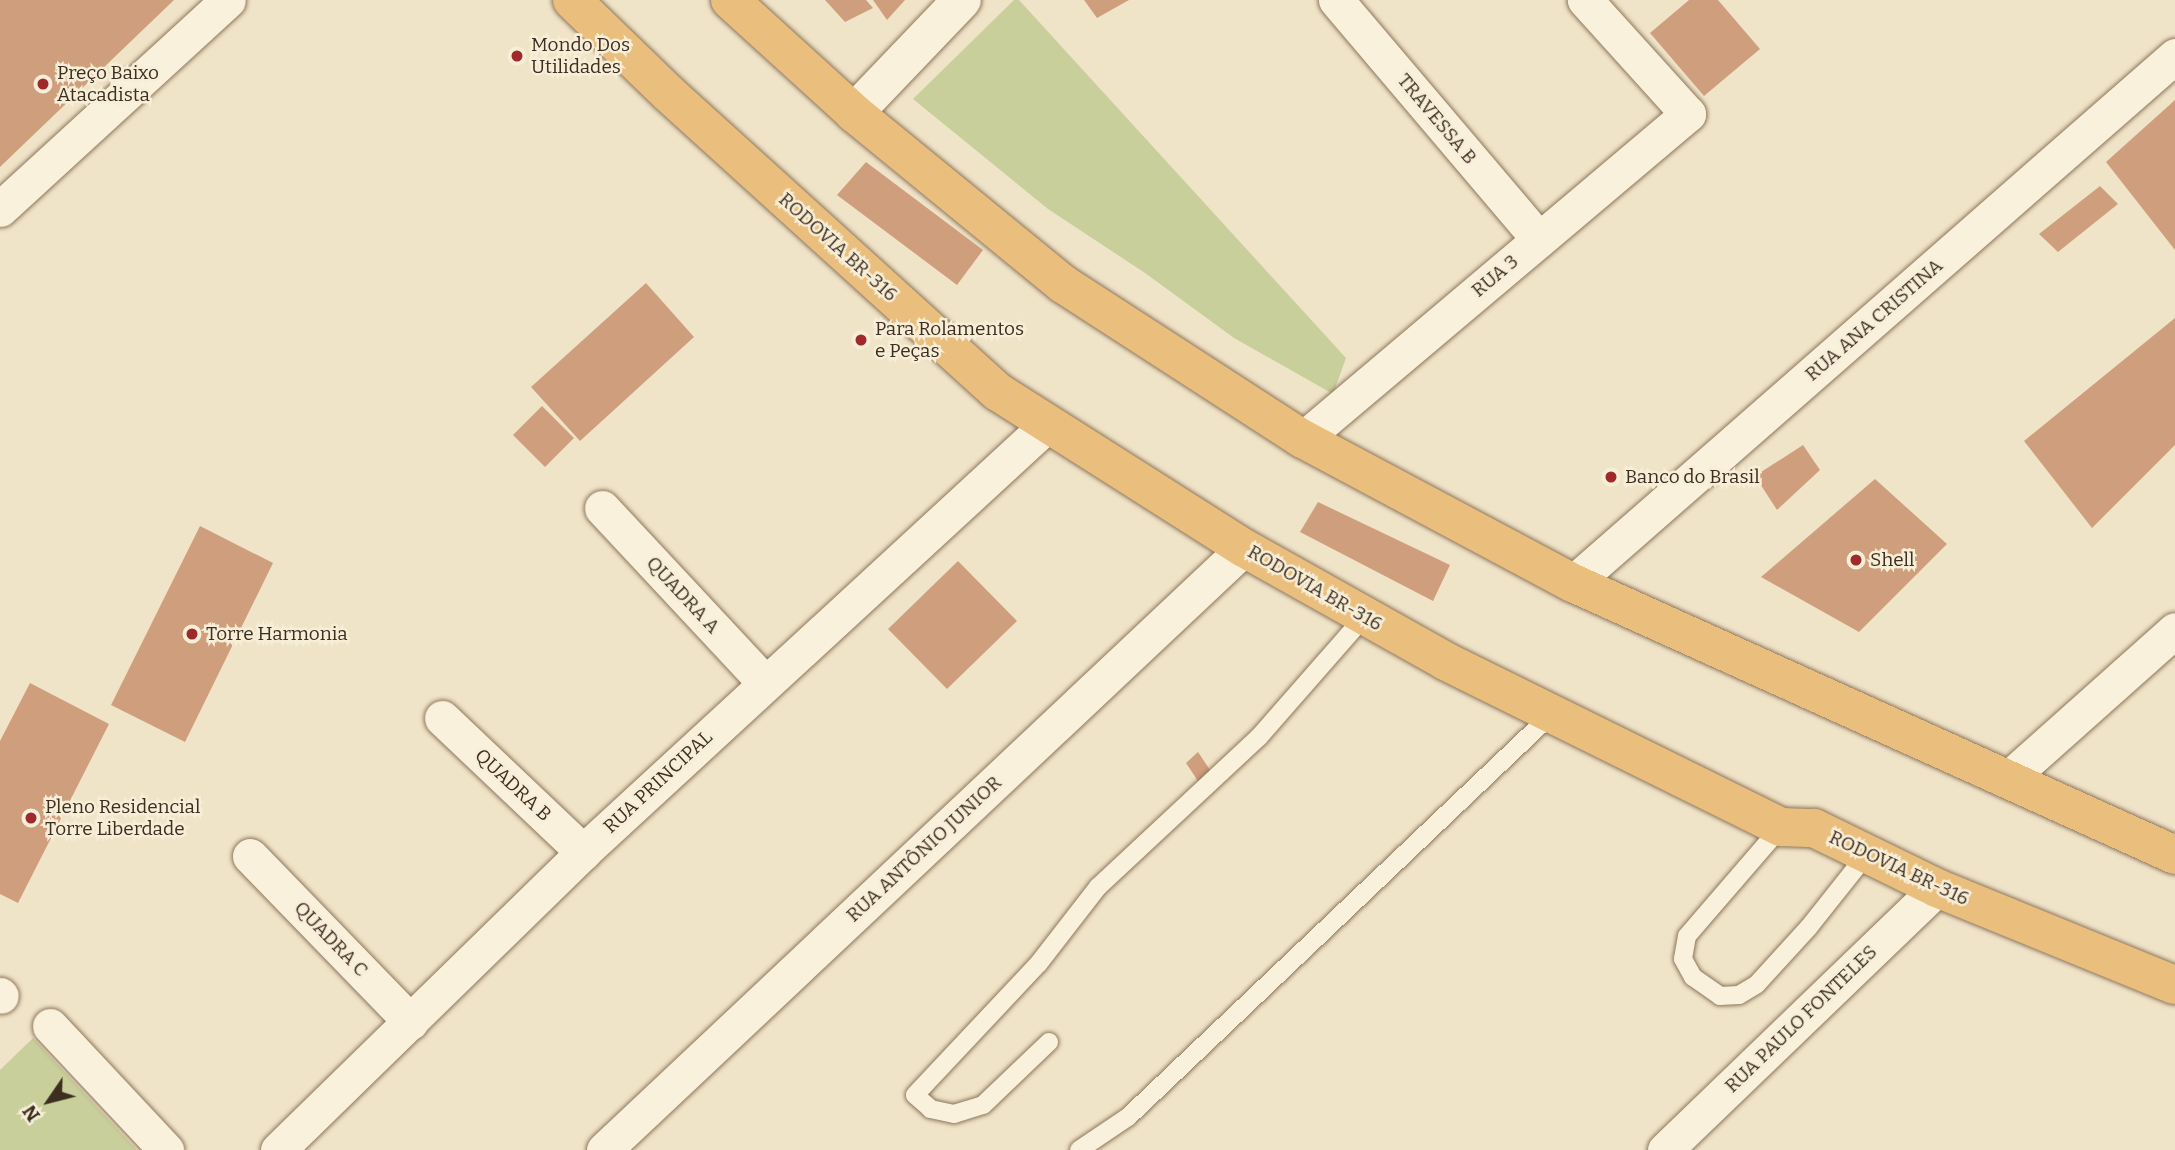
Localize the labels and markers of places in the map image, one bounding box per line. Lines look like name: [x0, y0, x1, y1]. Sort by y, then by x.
place label: Mondo Dos Utilidades: [531, 34, 630, 78]
marker: Mondo Dos Utilidades: [509, 48, 525, 64]
place label: Preço Baixo Atacadista: [57, 62, 159, 106]
marker: Preço Baixo Atacadista: [35, 76, 51, 92]
place label: Para Rolamentos e Peças: [875, 318, 1024, 362]
marker: Para Rolamentos e Peças: [853, 332, 869, 348]
place label: Banco do Brasil: [1625, 466, 1760, 488]
marker: Banco do Brasil: [1603, 469, 1619, 485]
place label: Shell: [1870, 549, 1915, 571]
marker: Shell: [1848, 552, 1864, 568]
place label: Torre Harmonia: [206, 623, 348, 645]
marker: Torre Harmonia: [184, 626, 200, 642]
place label: Pleno Residencial Torre Liberdade: [45, 796, 200, 840]
marker: Pleno Residencial Torre Liberdade: [23, 810, 39, 826]

